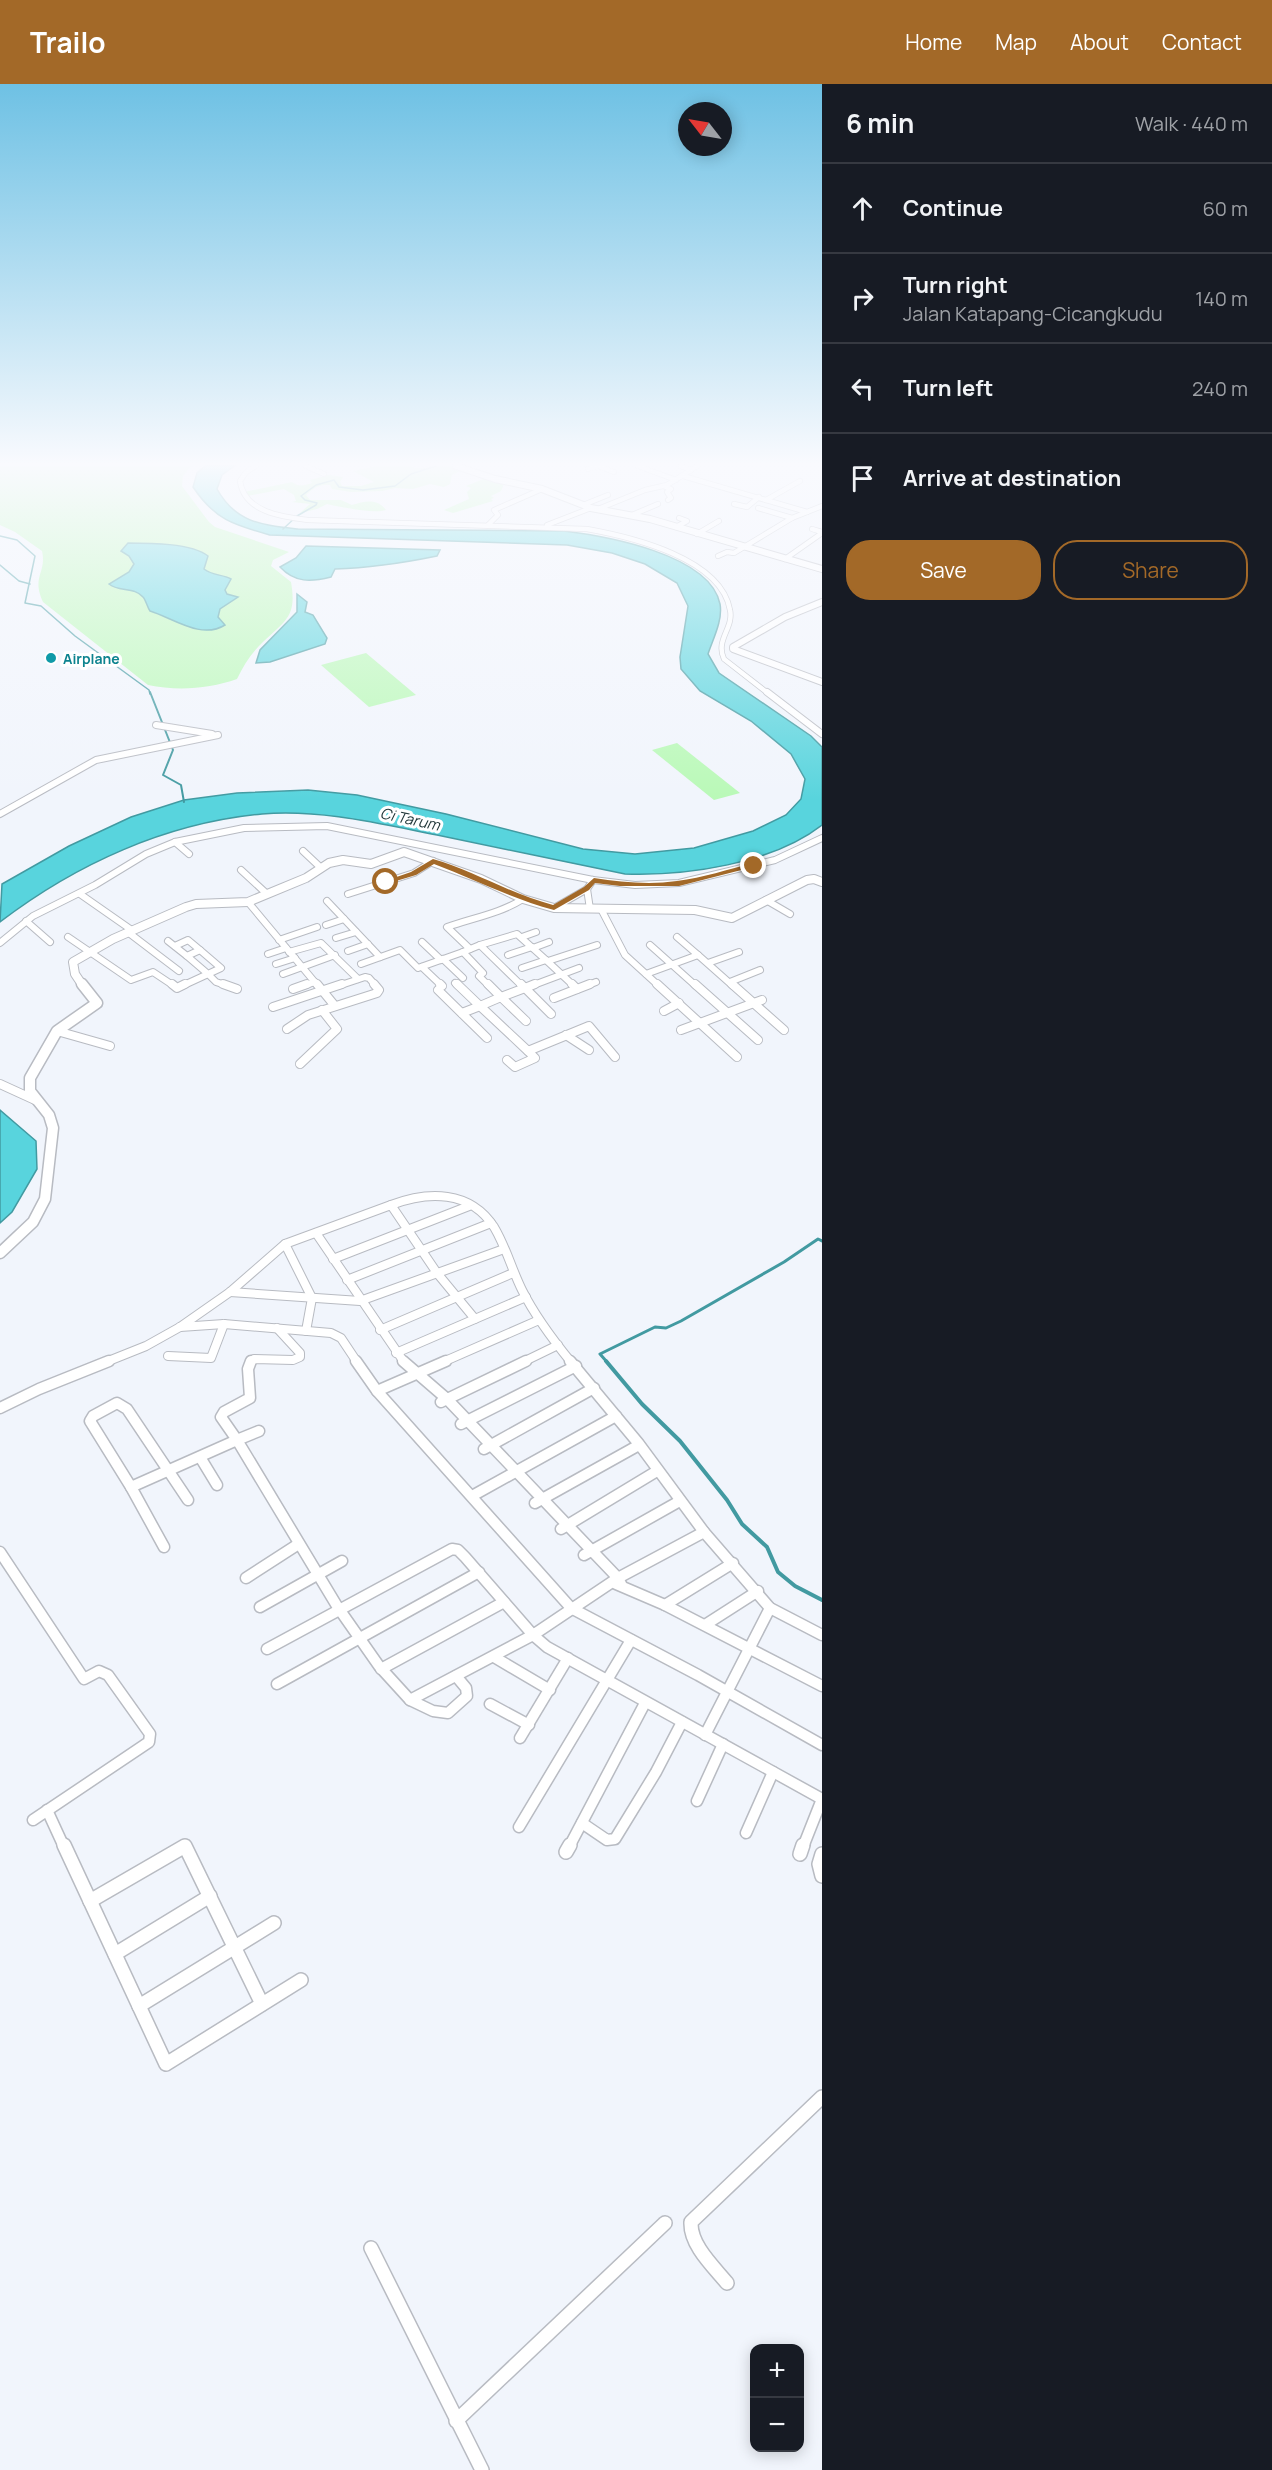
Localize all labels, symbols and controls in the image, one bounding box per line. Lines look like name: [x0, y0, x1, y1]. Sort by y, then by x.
text: Trailo: [30, 23, 106, 61]
text: Home: [905, 28, 962, 56]
text: Map: [995, 28, 1037, 56]
text: About: [1070, 28, 1129, 56]
text: Contact: [1162, 28, 1242, 56]
north arrow: [678, 102, 732, 156]
text: 6 min: [846, 105, 914, 141]
text: Walk · 440 m: [1135, 110, 1248, 137]
icon: ahead: [846, 192, 879, 225]
text: Continue: [903, 193, 1003, 223]
text: 60 m: [1202, 195, 1248, 222]
text: Turn right: [903, 270, 1008, 300]
icon: right: [846, 282, 879, 315]
text: 140 m: [1195, 285, 1248, 312]
text: Jalan Katapang-Cicangkudu: [903, 300, 1163, 327]
icon: left: [846, 372, 879, 405]
text: Turn left: [903, 373, 993, 403]
text: 240 m: [1192, 375, 1248, 402]
icon: arrive: [846, 462, 879, 495]
text: Arrive at destination: [903, 463, 1121, 493]
button: Save: [846, 540, 1041, 600]
button: Share: [1053, 540, 1248, 600]
place label: Airplane: [63, 649, 120, 668]
marker: Airplane: [44, 651, 58, 665]
water label: Ci Tarum: [378, 802, 443, 836]
route end: [740, 852, 766, 878]
route start: [372, 868, 398, 894]
map controls: [750, 2344, 804, 2452]
button: +: [750, 2344, 804, 2398]
button: −: [750, 2398, 804, 2452]

